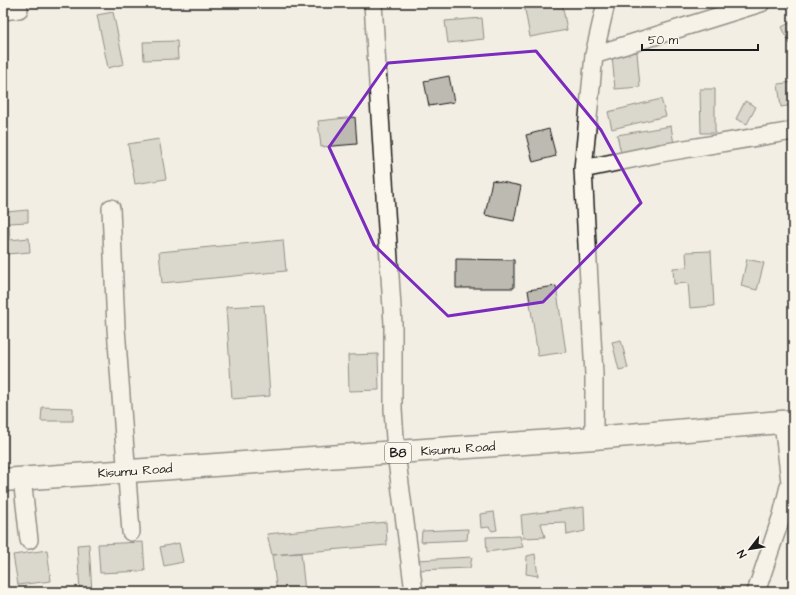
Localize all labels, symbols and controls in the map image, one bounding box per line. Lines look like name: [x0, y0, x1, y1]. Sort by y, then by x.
scale bar: [642, 26, 758, 52]
text: 50 m: [648, 32, 679, 49]
street label: Kisumu Road: [420, 437, 496, 461]
road number: B8: [385, 443, 411, 463]
street label: Kisumu Road: [97, 459, 173, 483]
north arrow: [730, 529, 770, 569]
text: N: [734, 547, 750, 561]

